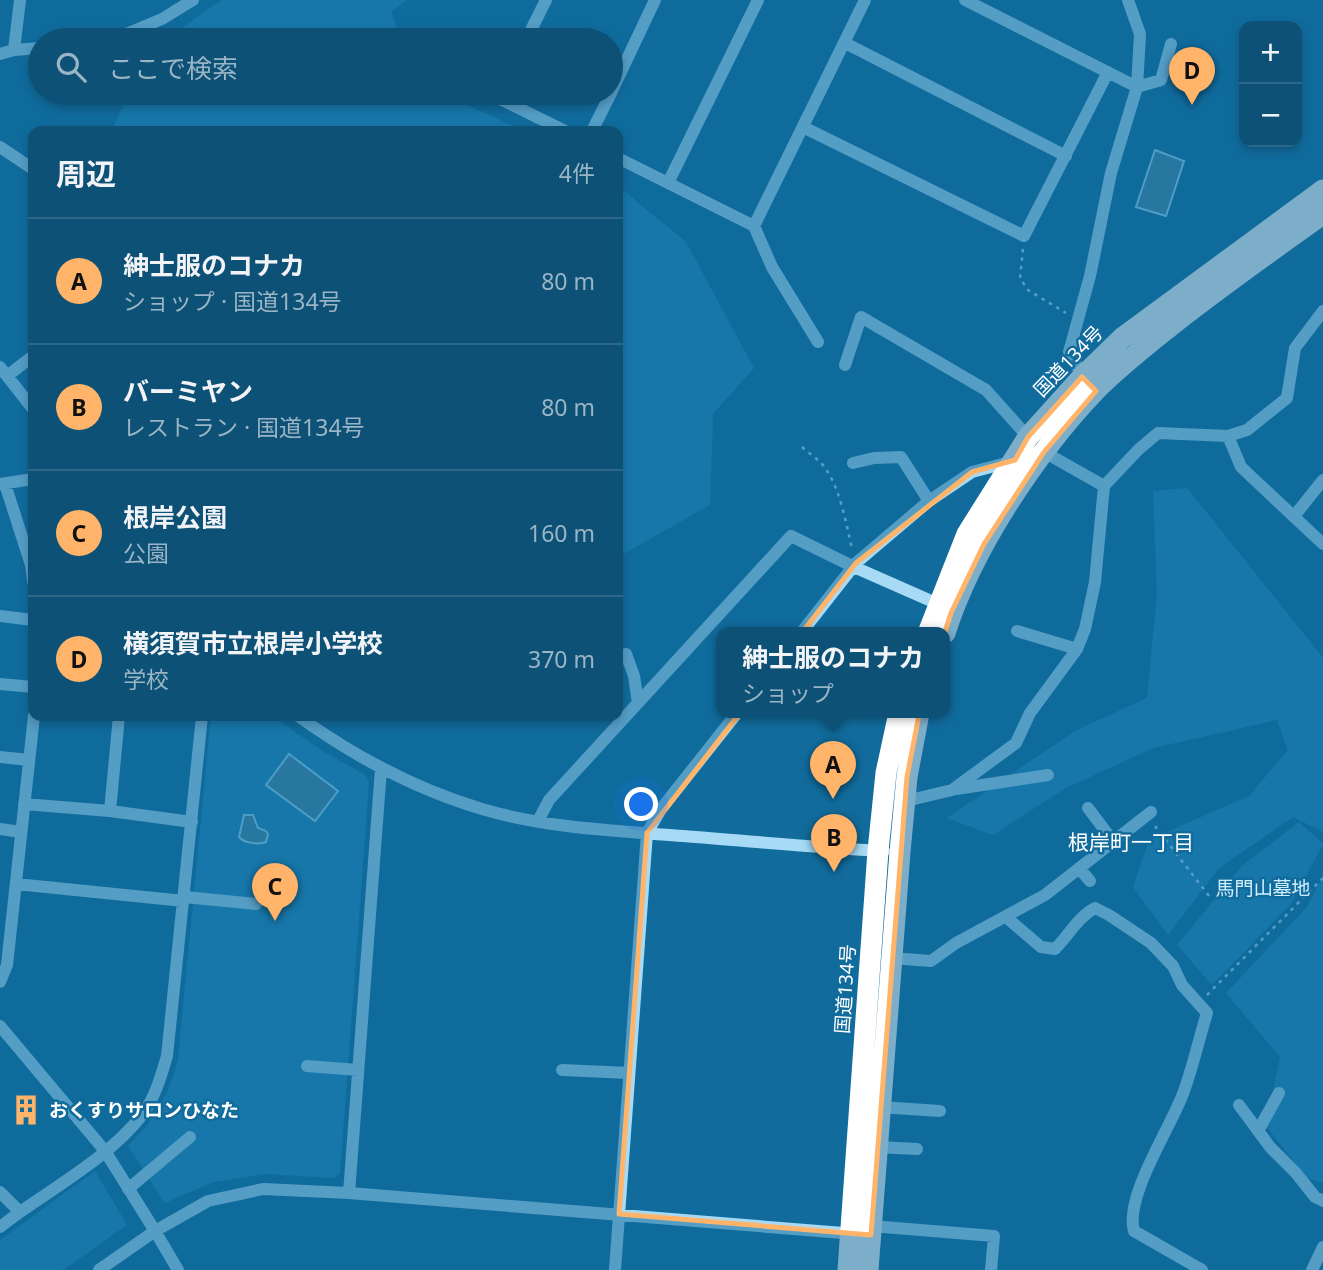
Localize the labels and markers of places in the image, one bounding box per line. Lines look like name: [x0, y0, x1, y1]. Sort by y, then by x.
pin: D: [1169, 47, 1215, 105]
pin: A: [810, 741, 856, 799]
pin: B: [811, 814, 857, 872]
pin: C: [252, 863, 298, 921]
building icon: おくすりサロンひなた: [9, 1093, 43, 1127]
place label: おくすりサロンひなた: [49, 1097, 239, 1123]

